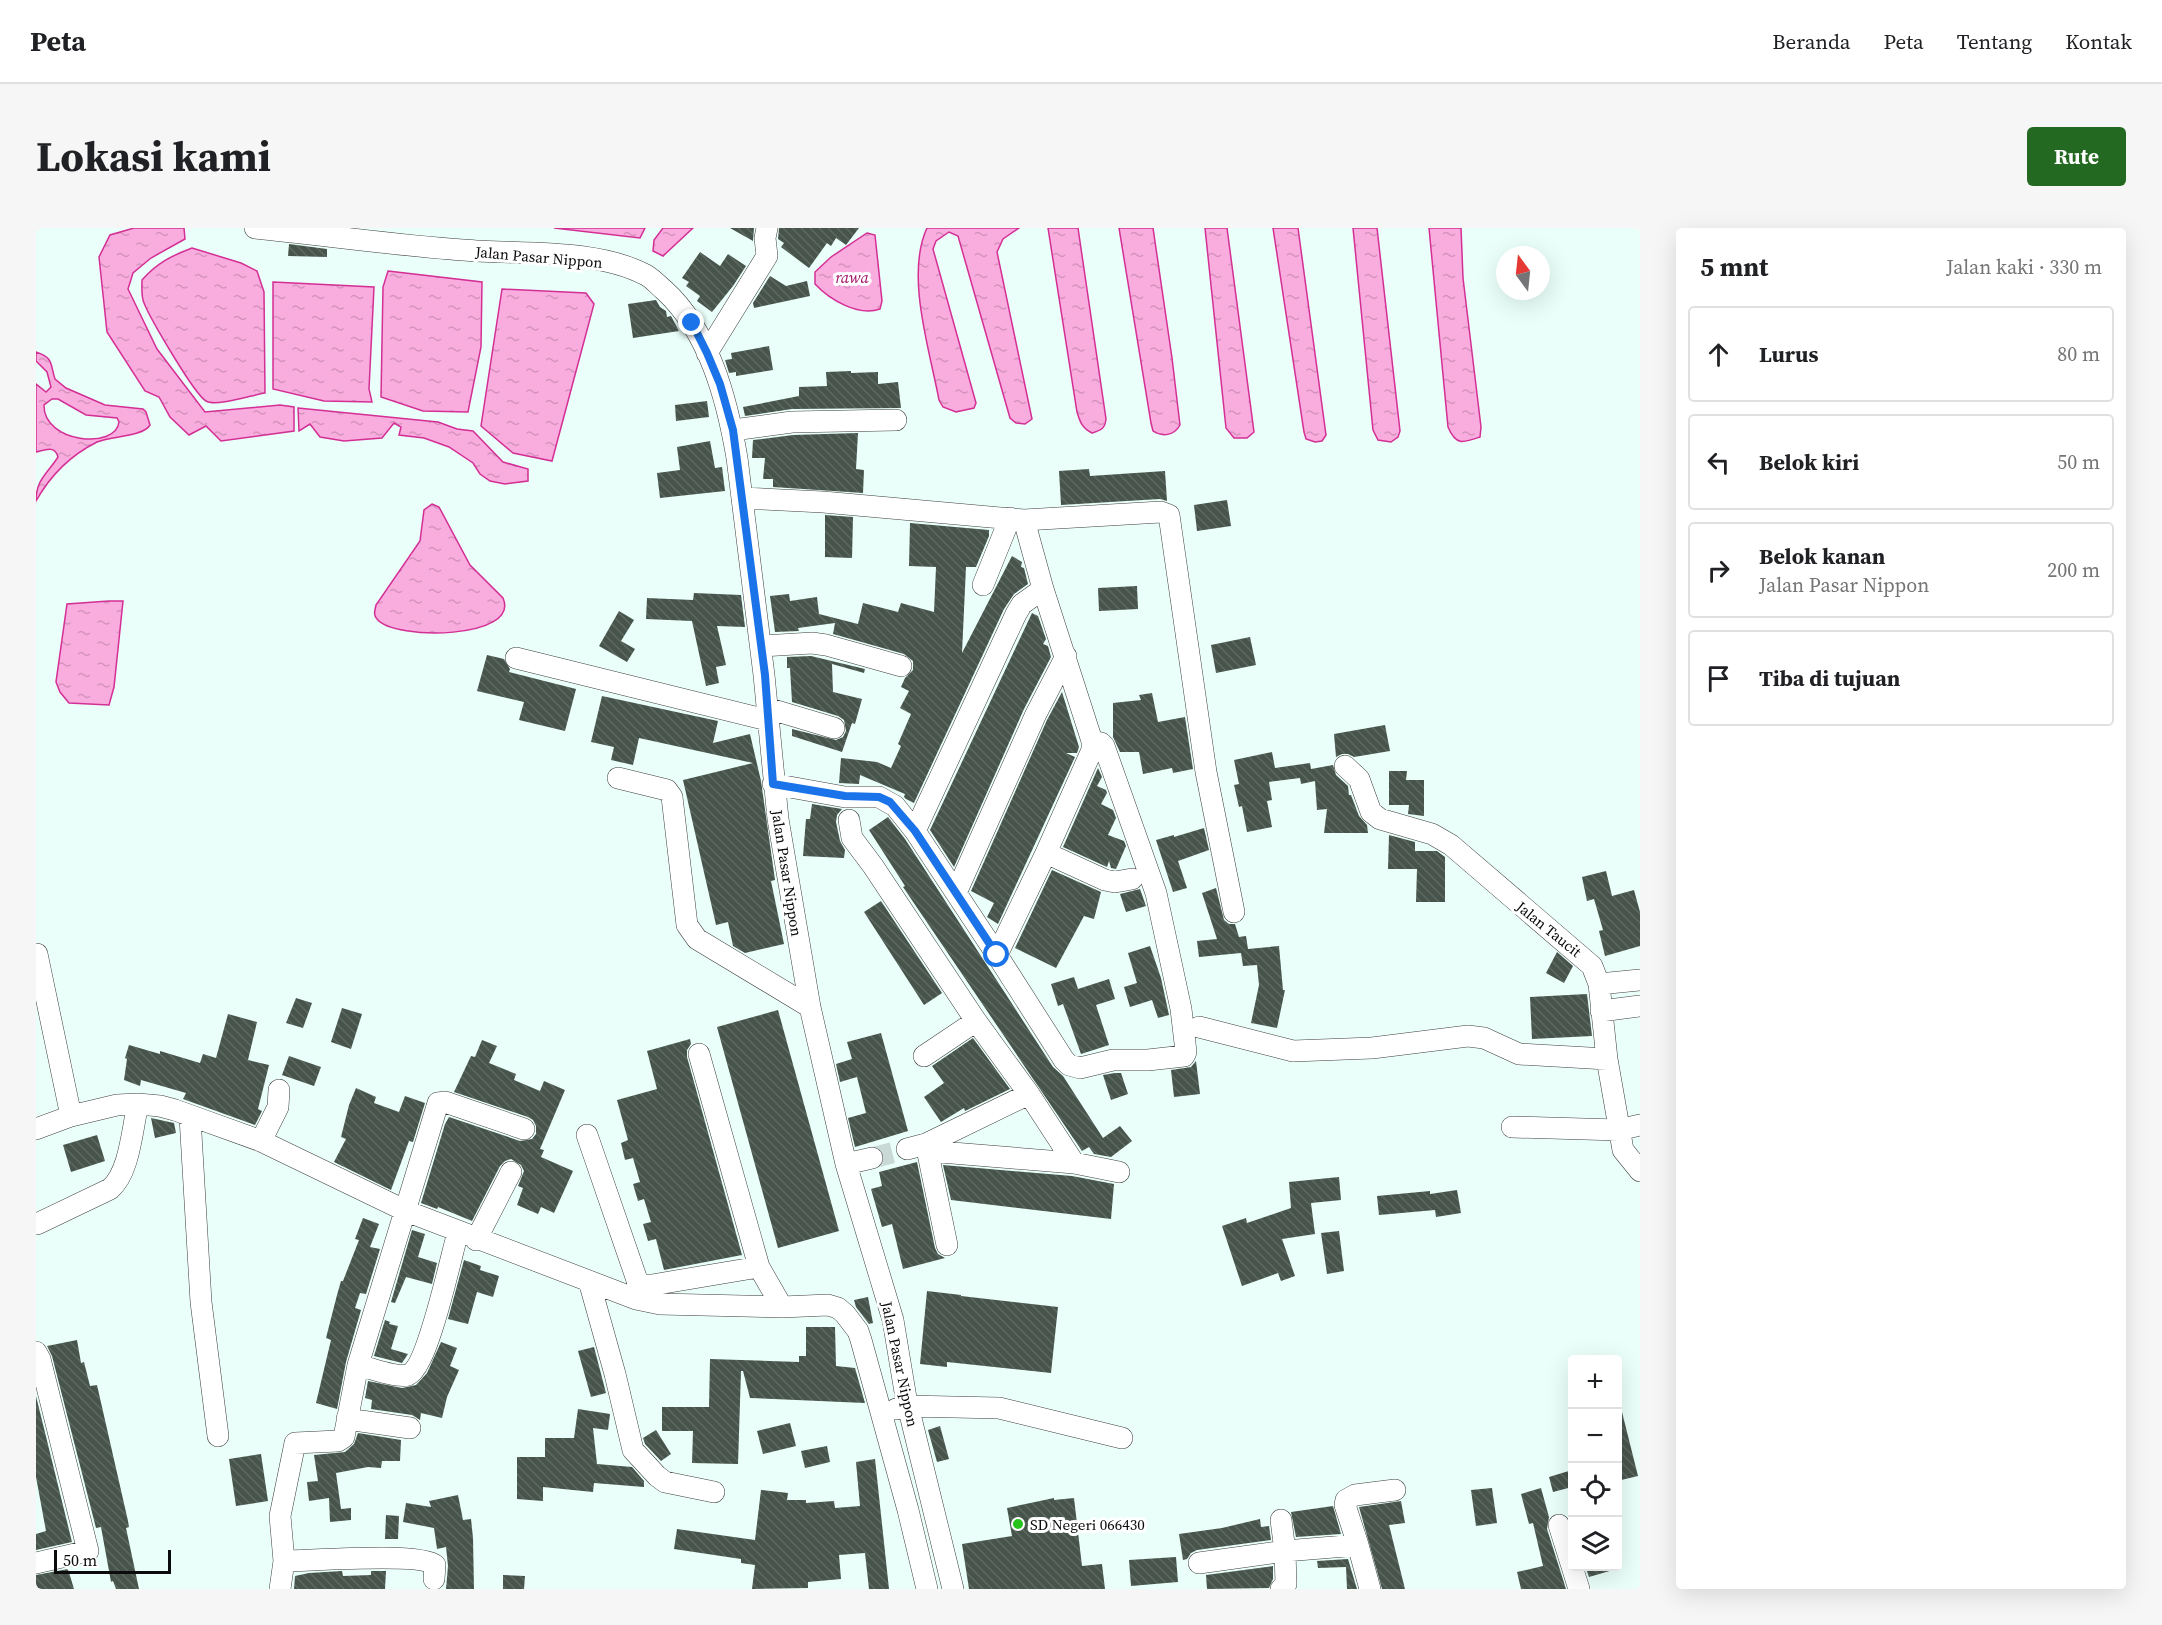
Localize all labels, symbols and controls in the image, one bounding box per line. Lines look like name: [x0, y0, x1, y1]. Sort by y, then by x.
text: Peta: [30, 22, 86, 60]
text: Beranda: [1772, 27, 1851, 56]
text: Peta: [1884, 27, 1924, 56]
text: Tentang: [1957, 27, 2032, 56]
text: Kontak: [2065, 27, 2132, 56]
text: Lokasi kami: [36, 127, 271, 185]
button: Rute: [2027, 127, 2126, 186]
street label: Jalan Pasar Nippon: [473, 241, 604, 273]
north arrow: [1496, 246, 1550, 300]
text: 5 mnt: [1700, 249, 1768, 285]
text: Jalan kaki · 330 m: [1946, 253, 2102, 281]
water label: rawa: [835, 266, 869, 288]
route end: [678, 309, 704, 335]
icon: ahead: [1702, 338, 1735, 371]
text: Lurus: [1759, 339, 1818, 369]
text: 80 m: [2057, 340, 2100, 368]
icon: left: [1702, 446, 1735, 479]
text: Belok kiri: [1759, 447, 1859, 477]
text: 50 m: [2057, 448, 2100, 476]
text: Belok kanan: [1759, 541, 1885, 571]
icon: right: [1702, 554, 1735, 587]
text: 200 m: [2047, 556, 2100, 584]
text: Jalan Pasar Nippon: [1759, 571, 1929, 599]
icon: arrive: [1702, 662, 1735, 695]
text: Tiba di tujuan: [1759, 663, 1900, 693]
street label: Jalan Pasar Nippon: [766, 807, 807, 938]
street label: Jalan Taucit: [1511, 896, 1586, 962]
route start: [983, 941, 1009, 967]
street label: Jalan Pasar Nippon: [876, 1298, 924, 1429]
map controls: [1568, 1355, 1622, 1571]
button: +: [1568, 1355, 1622, 1409]
button: −: [1568, 1409, 1622, 1463]
button: locate: [1568, 1463, 1622, 1517]
place label: SD Negeri 066430: [1030, 1514, 1145, 1535]
marker: SD Negeri 066430: [1011, 1517, 1025, 1531]
button: layers: [1568, 1517, 1622, 1571]
scale bar: [54, 1547, 171, 1574]
text: 50 m: [63, 1549, 97, 1571]

